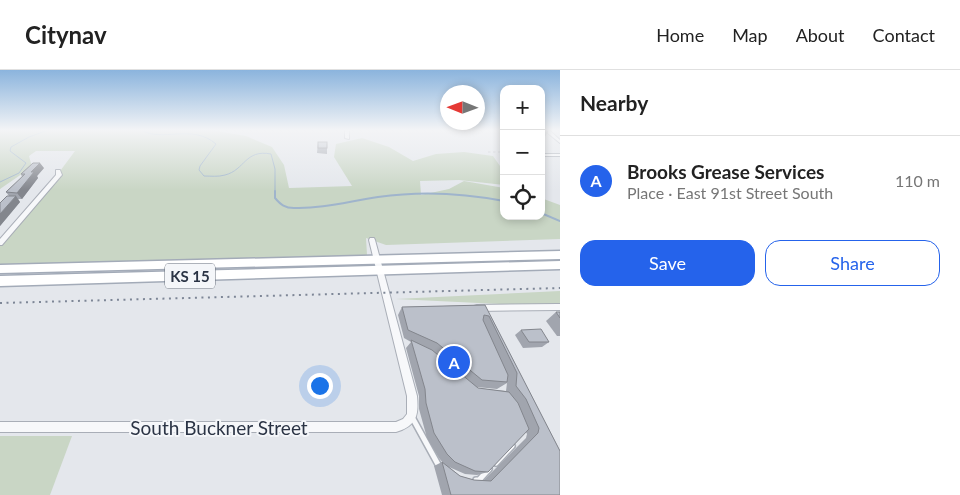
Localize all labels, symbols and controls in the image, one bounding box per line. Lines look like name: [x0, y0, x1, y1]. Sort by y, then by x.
text: Citynav: [25, 20, 107, 49]
text: Home: [656, 24, 704, 46]
text: Map: [732, 24, 768, 46]
text: About: [796, 24, 845, 46]
text: Contact: [873, 24, 935, 46]
north arrow: [440, 85, 485, 130]
map controls: [500, 85, 545, 220]
button: +: [500, 85, 545, 130]
text: Nearby: [580, 90, 648, 115]
button: −: [500, 130, 545, 175]
text: Brooks Grease Services: [627, 160, 824, 183]
text: A: [590, 171, 602, 190]
text: 110 m: [895, 171, 940, 190]
button: locate: [500, 175, 545, 220]
text: Place · East 91st Street South: [627, 183, 833, 202]
button: Save: [580, 240, 755, 286]
button: Share: [765, 240, 940, 286]
road number: KS 15: [165, 264, 215, 288]
pin: A: [438, 343, 470, 381]
your location: [307, 373, 333, 399]
street label: South Buckner Street: [130, 416, 308, 439]

